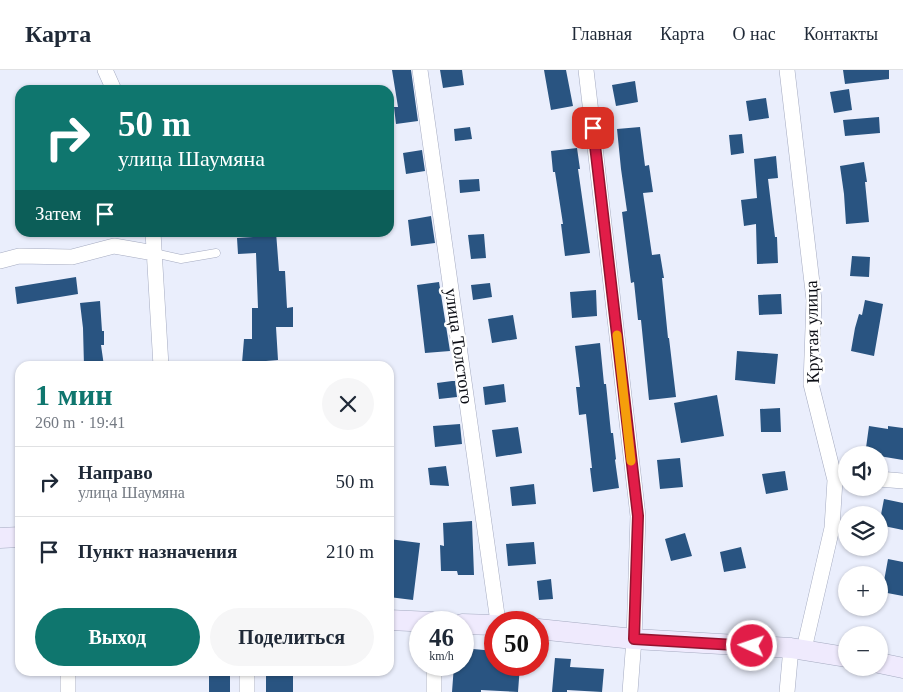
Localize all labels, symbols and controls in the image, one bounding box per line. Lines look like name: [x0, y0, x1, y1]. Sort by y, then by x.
text: Карта: [25, 21, 91, 47]
text: Главная: [572, 24, 632, 44]
text: Карта: [660, 24, 705, 44]
text: О нас: [733, 24, 776, 44]
text: Контакты: [804, 24, 878, 44]
icon: right: [35, 105, 100, 170]
text: 50 m: [118, 105, 191, 144]
pin: [572, 107, 614, 149]
icon: arrive: [579, 114, 607, 142]
text: улица Шаумяна: [118, 146, 265, 171]
icon: arrive: [91, 200, 119, 228]
text: Затем: [35, 203, 81, 224]
street label: Крутая улица: [801, 280, 823, 384]
street label: улица Толстого: [441, 287, 477, 405]
text: 1 мин: [35, 378, 113, 411]
button: close: [322, 378, 374, 430]
text: 260 m · 19:41: [35, 414, 125, 431]
map controls: [838, 446, 888, 676]
button: sound: [838, 446, 888, 496]
text: Направо: [78, 462, 153, 483]
icon: right: [35, 468, 63, 496]
text: 50 m: [335, 471, 374, 492]
text: улица Шаумяна: [78, 484, 185, 501]
button: layers: [838, 506, 888, 556]
icon: arrive: [35, 538, 63, 566]
text: Пункт назначения: [78, 541, 237, 562]
text: 210 m: [326, 541, 374, 562]
button: +: [838, 566, 888, 616]
button: Выход: [35, 608, 200, 666]
button: Поделиться: [210, 608, 374, 666]
speed limit sign: 50: [484, 611, 549, 676]
position arrow: [725, 619, 777, 671]
text: 46: [429, 624, 454, 651]
button: −: [838, 626, 888, 676]
text: km/h: [429, 649, 454, 663]

